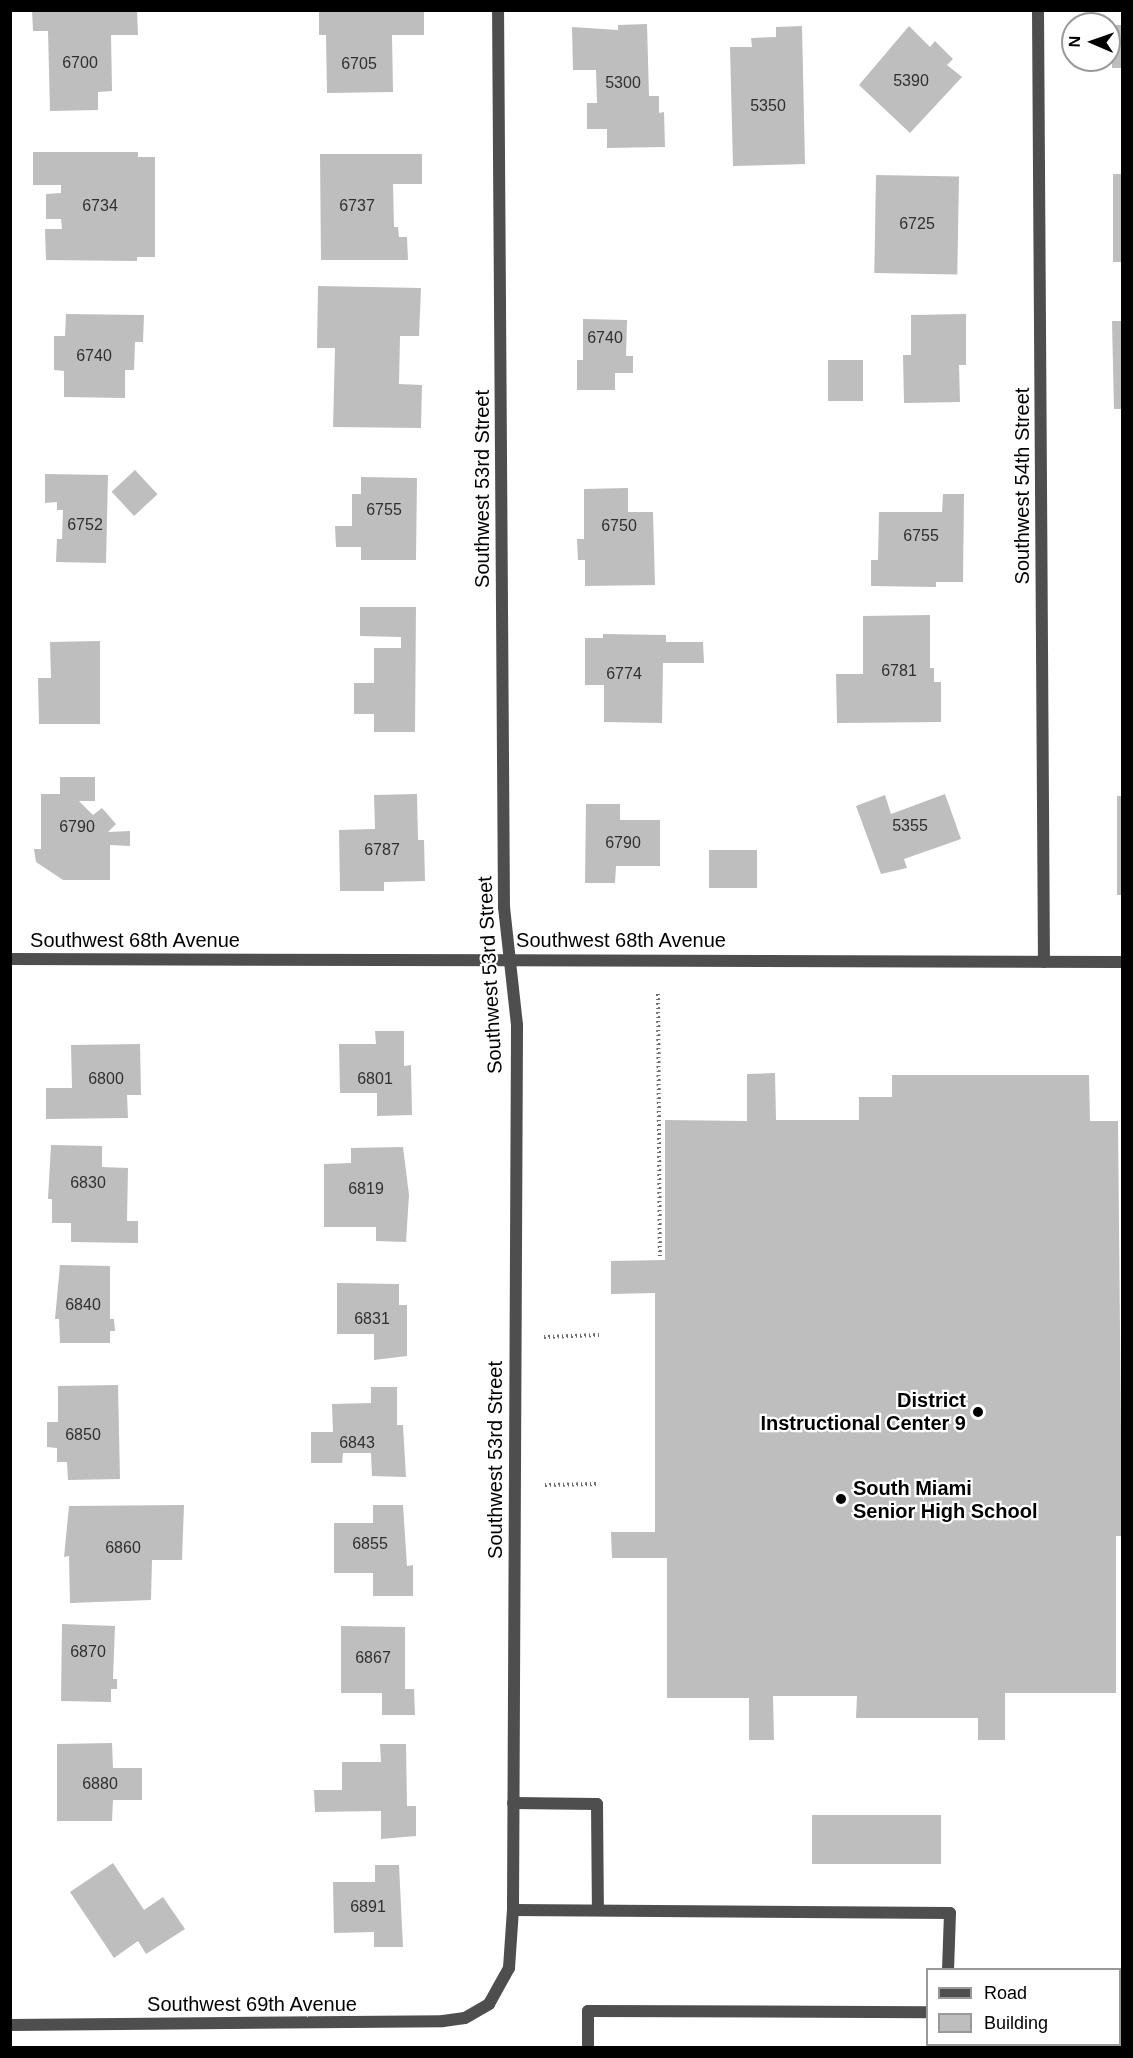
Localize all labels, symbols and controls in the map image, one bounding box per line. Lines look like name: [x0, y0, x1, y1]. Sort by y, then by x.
north arrow: [1061, 12, 1121, 72]
text: N: [1066, 35, 1083, 47]
house number: 6700: [62, 53, 98, 73]
house number: 6705: [341, 54, 377, 74]
house number: 5390: [893, 71, 929, 91]
house number: 5300: [605, 73, 641, 93]
house number: 5350: [750, 96, 786, 116]
house number: 6734: [82, 196, 118, 216]
house number: 6737: [339, 196, 375, 216]
house number: 6725: [899, 214, 935, 234]
house number: 6740: [587, 328, 623, 348]
house number: 6740: [76, 346, 112, 366]
street label: Southwest 54th Street: [1010, 388, 1034, 584]
street label: Southwest 53rd Street: [470, 390, 494, 588]
house number: 6755: [366, 500, 402, 520]
house number: 6752: [67, 515, 103, 535]
house number: 6750: [601, 516, 637, 536]
house number: 6755: [903, 526, 939, 546]
house number: 6781: [881, 661, 917, 681]
house number: 6774: [606, 664, 642, 684]
house number: 5355: [892, 816, 928, 836]
house number: 6790: [59, 817, 95, 837]
house number: 6790: [605, 833, 641, 853]
house number: 6787: [364, 840, 400, 860]
street label: Southwest 53rd Street: [473, 876, 507, 1074]
street label: Southwest 68th Avenue: [30, 928, 240, 952]
street label: Southwest 68th Avenue: [516, 928, 726, 952]
house number: 6800: [88, 1069, 124, 1089]
house number: 6801: [357, 1069, 393, 1089]
house number: 6830: [70, 1173, 106, 1193]
house number: 6819: [348, 1179, 384, 1199]
house number: 6840: [65, 1295, 101, 1315]
house number: 6831: [354, 1309, 390, 1329]
street label: Southwest 53rd Street: [483, 1361, 507, 1559]
place label: District Instructional Center 9: [760, 1388, 966, 1435]
marker: District Instructional Center 9: [971, 1405, 985, 1419]
house number: 6850: [65, 1425, 101, 1445]
house number: 6843: [339, 1433, 375, 1453]
place label: South Miami Senior High School: [853, 1476, 1037, 1523]
marker: South Miami Senior High School: [834, 1492, 848, 1506]
house number: 6855: [352, 1534, 388, 1554]
house number: 6860: [105, 1538, 141, 1558]
house number: 6870: [70, 1642, 106, 1662]
house number: 6867: [355, 1648, 391, 1668]
house number: 6880: [82, 1774, 118, 1794]
house number: 6891: [350, 1897, 386, 1917]
legend: [926, 1968, 1121, 2046]
text: Road: [984, 1983, 1027, 2003]
street label: Southwest 69th Avenue: [147, 1992, 357, 2016]
text: Building: [984, 2013, 1048, 2033]

